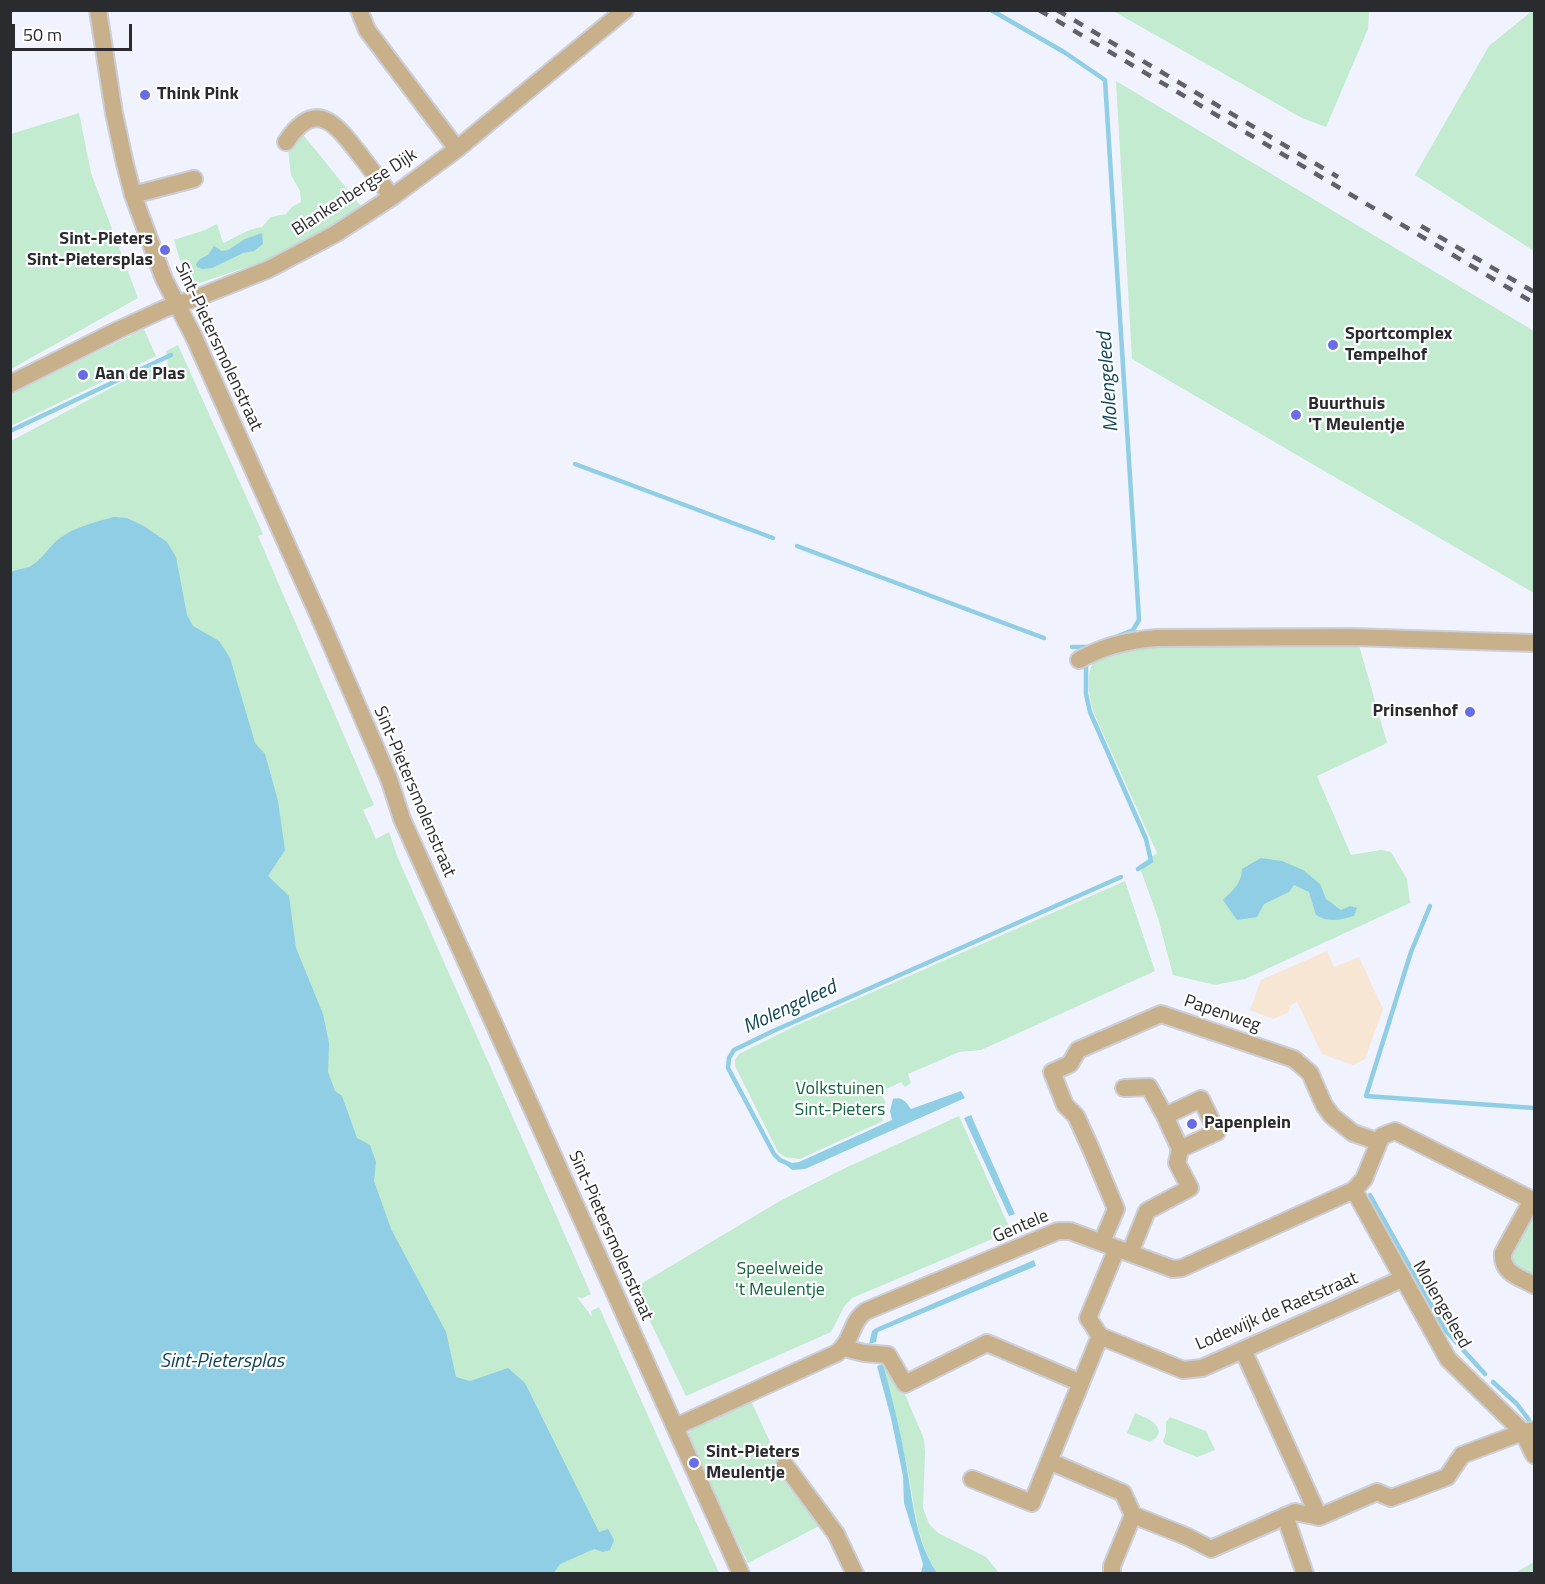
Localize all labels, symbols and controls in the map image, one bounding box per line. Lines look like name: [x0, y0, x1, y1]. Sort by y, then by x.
scale bar: [15, 12, 135, 50]
text: 50 m: [23, 21, 62, 48]
place label: Think Pink: [157, 84, 239, 106]
marker: Think Pink: [138, 88, 152, 102]
street label: Blankenbergse Dijk: [289, 145, 421, 241]
place label: Sint-Pieters Sint-Pietersplas: [27, 229, 153, 272]
marker: Sint-Pieters Sint-Pietersplas: [158, 243, 172, 257]
street label: Sint-Pietersmolenstraat: [169, 259, 267, 435]
place label: Sportcomplex Tempelhof: [1345, 324, 1452, 366]
water label: Molengeleed: [1094, 331, 1124, 433]
marker: Sportcomplex Tempelhof: [1326, 338, 1340, 352]
place label: Aan de Plas: [95, 364, 185, 386]
marker: Aan de Plas: [76, 368, 90, 382]
place label: Buurthuis 'T Meulentje: [1308, 394, 1405, 436]
marker: Buurthuis 'T Meulentje: [1289, 408, 1303, 422]
place label: Prinsenhof: [1373, 701, 1458, 723]
street label: Sint-Pietersmolenstraat: [368, 703, 460, 881]
marker: Prinsenhof: [1463, 705, 1477, 719]
water label: Molengeleed: [739, 976, 841, 1040]
street label: Papenweg: [1181, 991, 1263, 1037]
park label: Volkstuinen Sint-Pieters: [795, 1079, 885, 1122]
place label: Papenplein: [1204, 1113, 1291, 1135]
marker: Papenplein: [1185, 1117, 1199, 1131]
street label: Sint-Pietersmolenstraat: [563, 1148, 657, 1324]
street label: Gentele: [990, 1206, 1052, 1248]
street label: Molengeleed: [1407, 1257, 1475, 1353]
park label: Speelweide 't Meulentje: [735, 1259, 825, 1302]
street label: Lodewijk de Raetstraat: [1193, 1268, 1361, 1356]
water label: Sint-Pietersplas: [160, 1350, 284, 1374]
place label: Sint-Pieters Meulentje: [706, 1442, 800, 1484]
marker: Sint-Pieters Meulentje: [687, 1456, 701, 1470]

